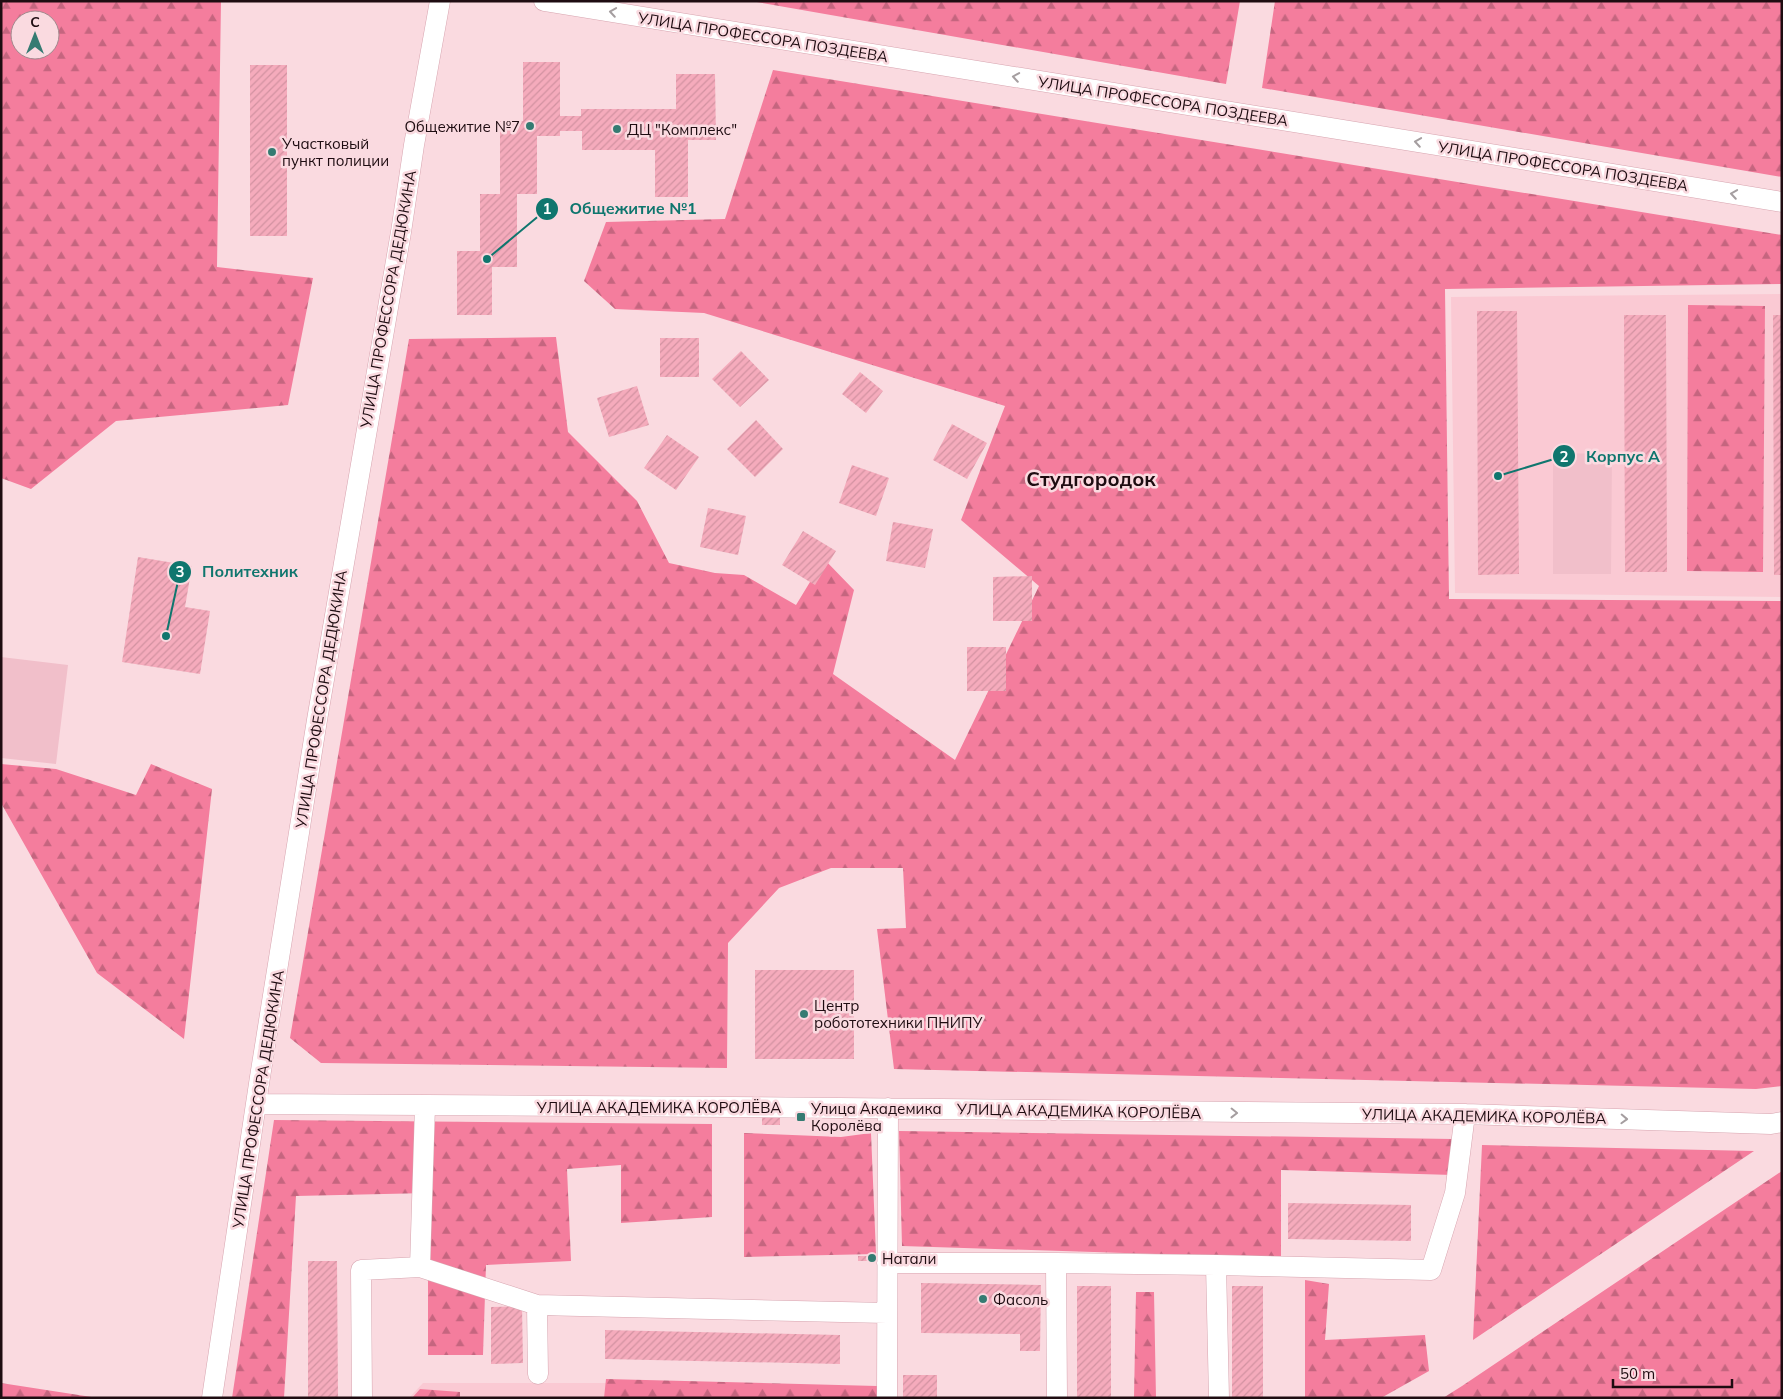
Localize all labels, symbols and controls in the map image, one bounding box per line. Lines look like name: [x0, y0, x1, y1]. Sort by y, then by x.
one-way arrow: [609, 8, 618, 18]
street label: УЛИЦА ПРОФЕССОРА ПОЗДЕЕВА: [636, 8, 889, 66]
north arrow: [10, 10, 60, 60]
text: С: [30, 13, 40, 31]
street label: УЛИЦА ПРОФЕССОРА ПОЗДЕЕВА: [1036, 72, 1289, 130]
one-way arrow: [1011, 73, 1020, 83]
place label: Общежитие №7: [404, 117, 520, 136]
marker: Общежитие №7: [524, 120, 536, 132]
place label: ДЦ "Комплекс": [627, 120, 737, 139]
marker: ДЦ "Комплекс": [611, 123, 623, 135]
place label: Участковый пункт полиции: [281, 134, 389, 170]
one-way arrow: [1414, 137, 1422, 147]
street label: УЛИЦА ПРОФЕССОРА ПОЗДЕЕВА: [1436, 137, 1689, 195]
marker: Участковый пункт полиции: [266, 146, 278, 158]
street label: УЛИЦА ПРОФЕССОРА ДЕДЮКИНА: [356, 169, 420, 430]
one-way arrow: [1729, 190, 1738, 200]
callout: Общежитие №1: [535, 193, 707, 224]
text: Общежитие №1: [569, 198, 697, 218]
text: 1: [542, 199, 552, 218]
callout: Корпус А: [1551, 441, 1670, 472]
text: Корпус А: [1586, 446, 1660, 466]
text: 2: [1559, 447, 1569, 466]
district label: Студгородок: [1026, 466, 1156, 491]
callout: Политехник: [167, 556, 308, 587]
text: Политехник: [202, 561, 299, 581]
text: 3: [175, 562, 185, 581]
street label: УЛИЦА ПРОФЕССОРА ДЕДЮКИНА: [291, 568, 351, 831]
street label: УЛИЦА ПРОФЕССОРА ДЕДЮКИНА: [228, 968, 288, 1231]
place label: Центр робототехники ПНИПУ: [814, 996, 982, 1032]
marker: Центр робототехники ПНИПУ: [798, 1008, 810, 1020]
street label: УЛИЦА АКАДЕМИКА КОРОЛЁВА: [536, 1098, 781, 1117]
place label: Улица Академика Королёва: [810, 1099, 942, 1135]
street label: УЛИЦА АКАДЕМИКА КОРОЛЁВА: [956, 1099, 1201, 1123]
street label: УЛИЦА АКАДЕМИКА КОРОЛЁВА: [1361, 1104, 1606, 1128]
one-way arrow: [1230, 1108, 1238, 1118]
marker: Улица Академика Королёва: [795, 1111, 807, 1123]
one-way arrow: [1620, 1114, 1628, 1125]
place label: Натали: [882, 1249, 936, 1268]
marker: Натали: [866, 1252, 878, 1264]
place label: Фасоль: [993, 1290, 1048, 1309]
marker: Фасоль: [977, 1293, 989, 1305]
scale bar: [1613, 1356, 1732, 1388]
text: 50 m: [1620, 1364, 1655, 1383]

